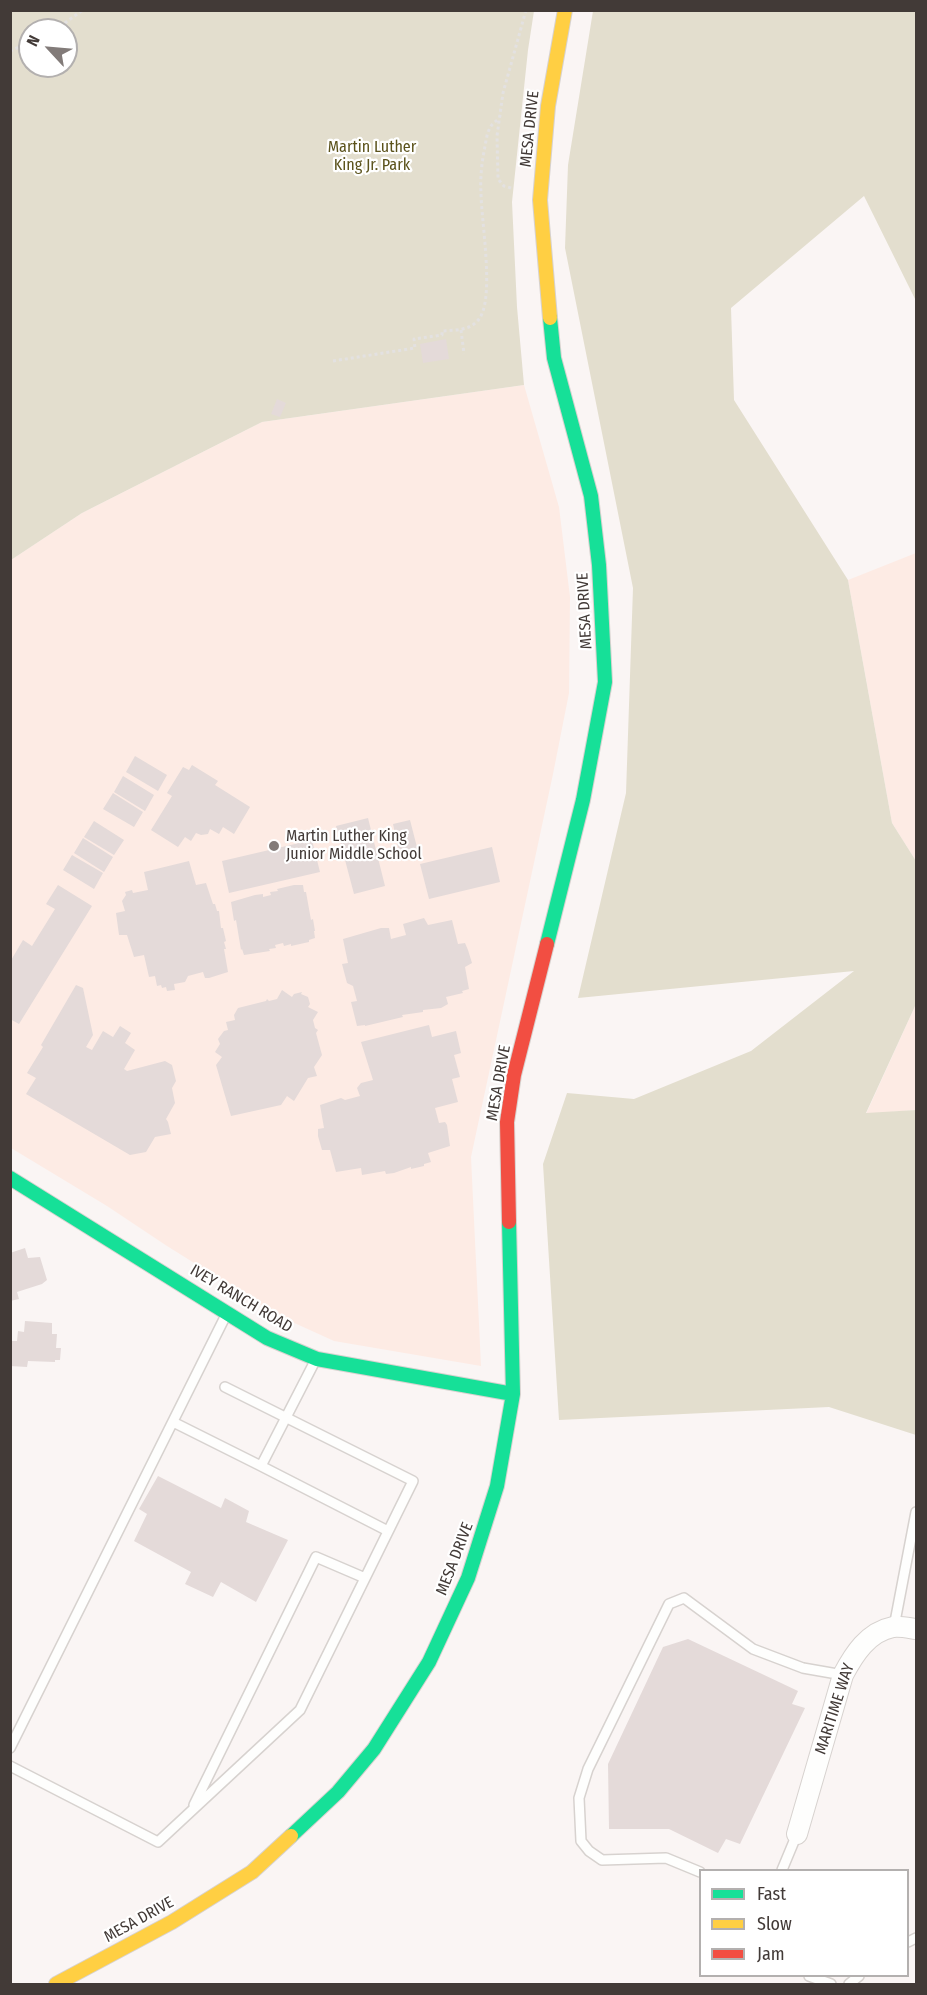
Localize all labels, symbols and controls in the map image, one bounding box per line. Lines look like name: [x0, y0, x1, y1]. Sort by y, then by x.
north arrow: [18, 18, 78, 78]
text: N: [23, 32, 44, 49]
street label: MESA DRIVE: [516, 90, 544, 168]
park label: Martin Luther King Jr. Park: [328, 138, 416, 176]
street label: MESA DRIVE: [573, 572, 597, 650]
place label: Martin Luther King Junior Middle School: [286, 827, 422, 865]
marker: Martin Luther King Junior Middle School: [267, 839, 281, 853]
street label: MESA DRIVE: [483, 1044, 515, 1122]
street label: IVEY RANCH ROAD: [186, 1261, 296, 1337]
street label: MESA DRIVE: [432, 1520, 478, 1598]
street label: MARITIME WAY: [811, 1661, 859, 1757]
legend: [699, 1869, 909, 1977]
text: Fast: [757, 1883, 786, 1905]
street label: MESA DRIVE: [101, 1893, 177, 1947]
text: Slow: [757, 1913, 792, 1935]
text: Jam: [757, 1943, 785, 1965]

